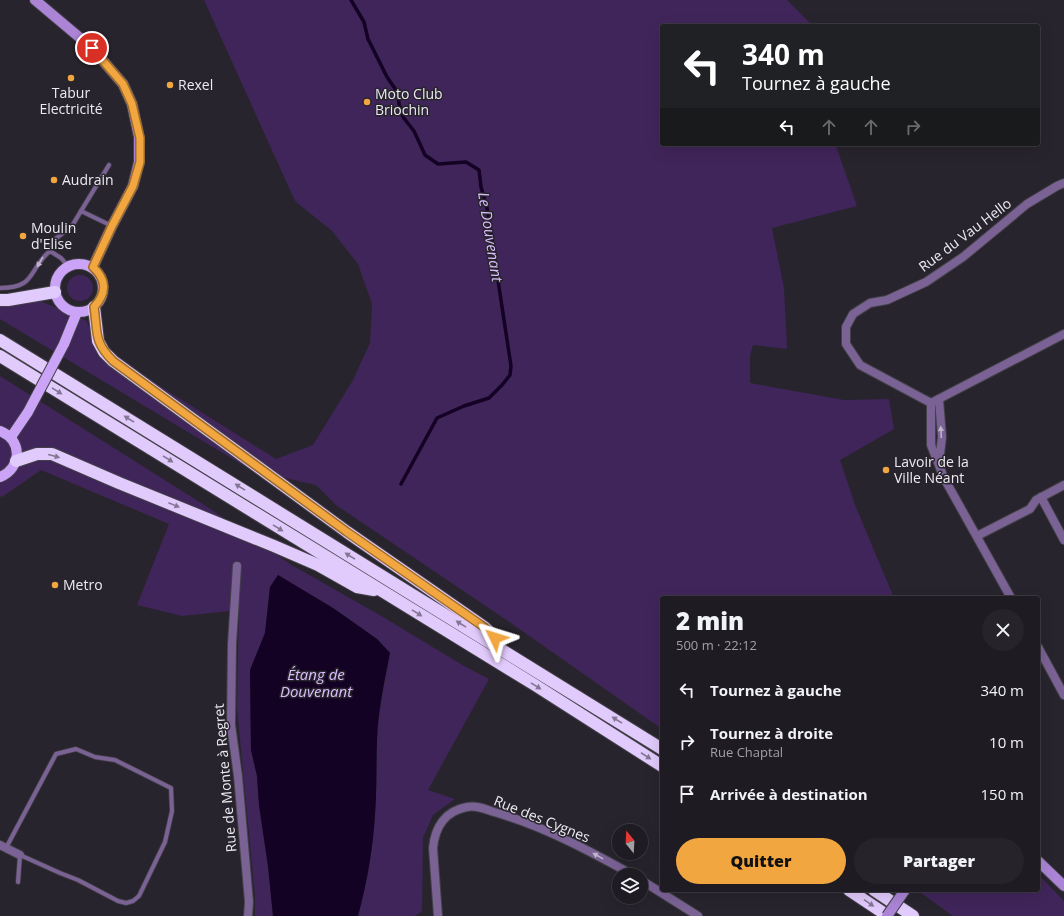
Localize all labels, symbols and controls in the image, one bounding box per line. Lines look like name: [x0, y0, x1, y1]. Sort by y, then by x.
pin: [75, 31, 109, 65]
text: 340 m: [742, 35, 825, 73]
icon: arrive: [81, 37, 103, 59]
icon: left: [676, 40, 728, 92]
text: Tournez à gauche: [742, 71, 891, 95]
marker: Tabur Electricité: [66, 73, 76, 83]
place label: Rexel: [178, 75, 213, 94]
marker: Rexel: [165, 80, 175, 90]
place label: Tabur Electricité: [39, 83, 103, 118]
place label: Moto Club Briochin: [375, 84, 443, 119]
marker: Moto Club Briochin: [362, 97, 372, 107]
icon: left: [776, 116, 798, 138]
icon: ahead: [818, 116, 840, 138]
icon: ahead: [860, 116, 882, 138]
icon: right: [902, 116, 924, 138]
place label: Audrain: [62, 170, 114, 189]
marker: Audrain: [49, 175, 59, 185]
water label: Le Douvenant: [474, 190, 508, 284]
street label: Rue du Vau Hello: [914, 193, 1015, 276]
place label: Moulin d'Elise: [31, 218, 76, 253]
marker: Moulin d'Elise: [18, 231, 28, 241]
one-way arrow: [37, 256, 44, 268]
one-way arrow: [52, 387, 62, 395]
one-way arrow: [124, 415, 134, 423]
one-way arrow: [938, 426, 945, 438]
place label: Lavoir de la Ville Néant: [894, 452, 969, 487]
one-way arrow: [48, 453, 60, 459]
one-way arrow: [162, 456, 174, 463]
marker: Lavoir de la Ville Néant: [881, 465, 891, 475]
one-way arrow: [234, 484, 246, 491]
one-way arrow: [168, 503, 180, 509]
one-way arrow: [272, 524, 284, 531]
one-way arrow: [345, 552, 356, 559]
place label: Metro: [63, 575, 103, 594]
marker: Metro: [50, 580, 60, 590]
text: 2 min: [676, 604, 744, 637]
one-way arrow: [412, 609, 422, 617]
button: close: [982, 609, 1024, 651]
position arrow: [474, 617, 516, 659]
one-way arrow: [455, 620, 467, 627]
text: 500 m · 22:12: [676, 636, 757, 654]
water label: Étang de Douvenant: [280, 664, 353, 701]
icon: left: [676, 679, 698, 701]
text: Tournez à gauche: [710, 680, 841, 700]
text: 340 m: [980, 680, 1024, 700]
one-way arrow: [531, 682, 541, 690]
street label: Rue de Monte à Regret: [209, 703, 240, 853]
one-way arrow: [612, 716, 622, 724]
text: Tournez à droite: [710, 723, 833, 743]
icon: right: [676, 731, 698, 753]
text: 10 m: [989, 732, 1024, 752]
text: Rue Chaptal: [710, 743, 783, 761]
one-way arrow: [640, 752, 651, 759]
icon: arrive: [676, 783, 698, 805]
text: Arrivée à destination: [710, 784, 868, 804]
text: 150 m: [980, 784, 1024, 804]
street label: Rue des Cygnes: [491, 791, 593, 847]
north arrow: [612, 824, 648, 860]
map controls: [612, 824, 648, 904]
button: Quitter: [676, 838, 846, 884]
button: Partager: [854, 838, 1024, 884]
one-way arrow: [593, 853, 604, 860]
button: layers: [612, 868, 648, 904]
one-way arrow: [863, 899, 874, 907]

